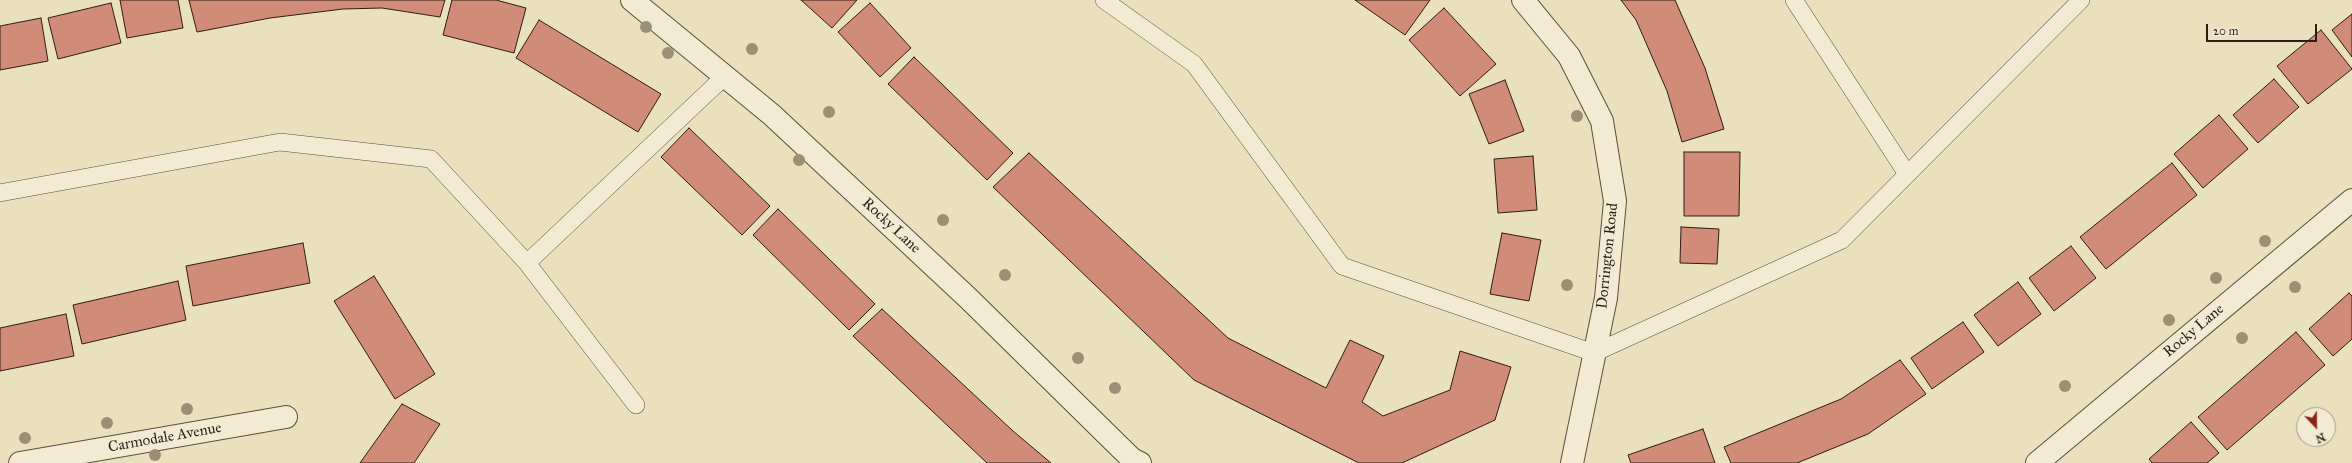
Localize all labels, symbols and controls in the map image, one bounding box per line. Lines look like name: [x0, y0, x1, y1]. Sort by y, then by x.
scale bar: [2208, 16, 2319, 42]
text: 20 m: [2213, 24, 2239, 38]
street label: Rocky Lane: [858, 194, 924, 258]
street label: Dorrington Road: [1593, 202, 1623, 310]
street label: Rocky Lane: [2160, 301, 2228, 361]
north arrow: [2296, 407, 2336, 447]
street label: Carmodale Avenue: [107, 419, 223, 457]
text: N: [2314, 430, 2327, 445]

